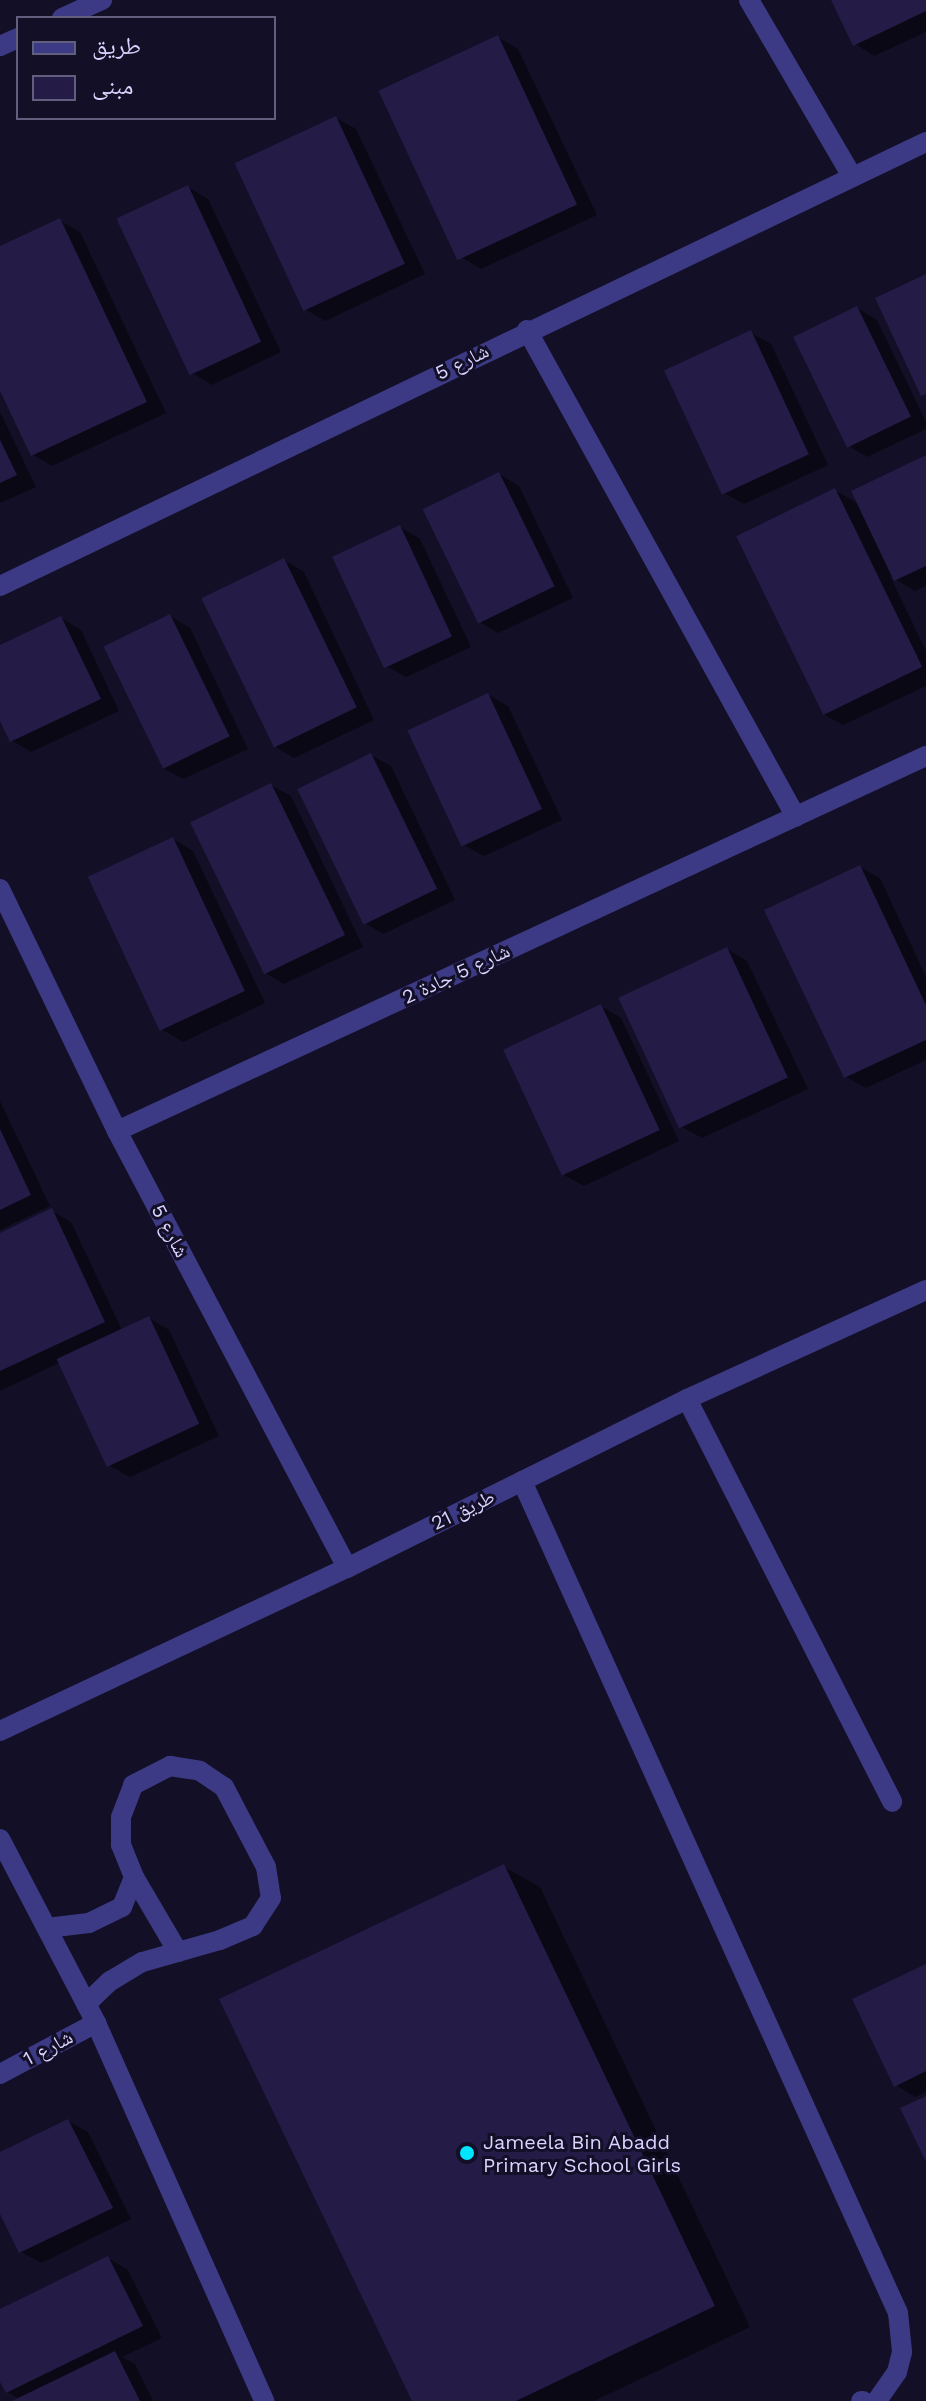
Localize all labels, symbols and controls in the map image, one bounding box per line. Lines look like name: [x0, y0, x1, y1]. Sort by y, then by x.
legend: [16, 16, 276, 120]
text: طريق: [92, 32, 141, 60]
text: مبنى: [92, 72, 133, 100]
street label: شارع 5: [431, 339, 493, 385]
street label: شارع 5 جادة 2: [398, 939, 514, 1009]
street label: شارع 5: [146, 1200, 194, 1262]
street label: طريق 21: [428, 1484, 498, 1536]
street label: شارع 1: [19, 2025, 77, 2071]
place label: Jameela Bin Abadd Primary School Girls: [483, 2130, 682, 2177]
marker: Jameela Bin Abadd Primary School Girls: [458, 2144, 476, 2162]

